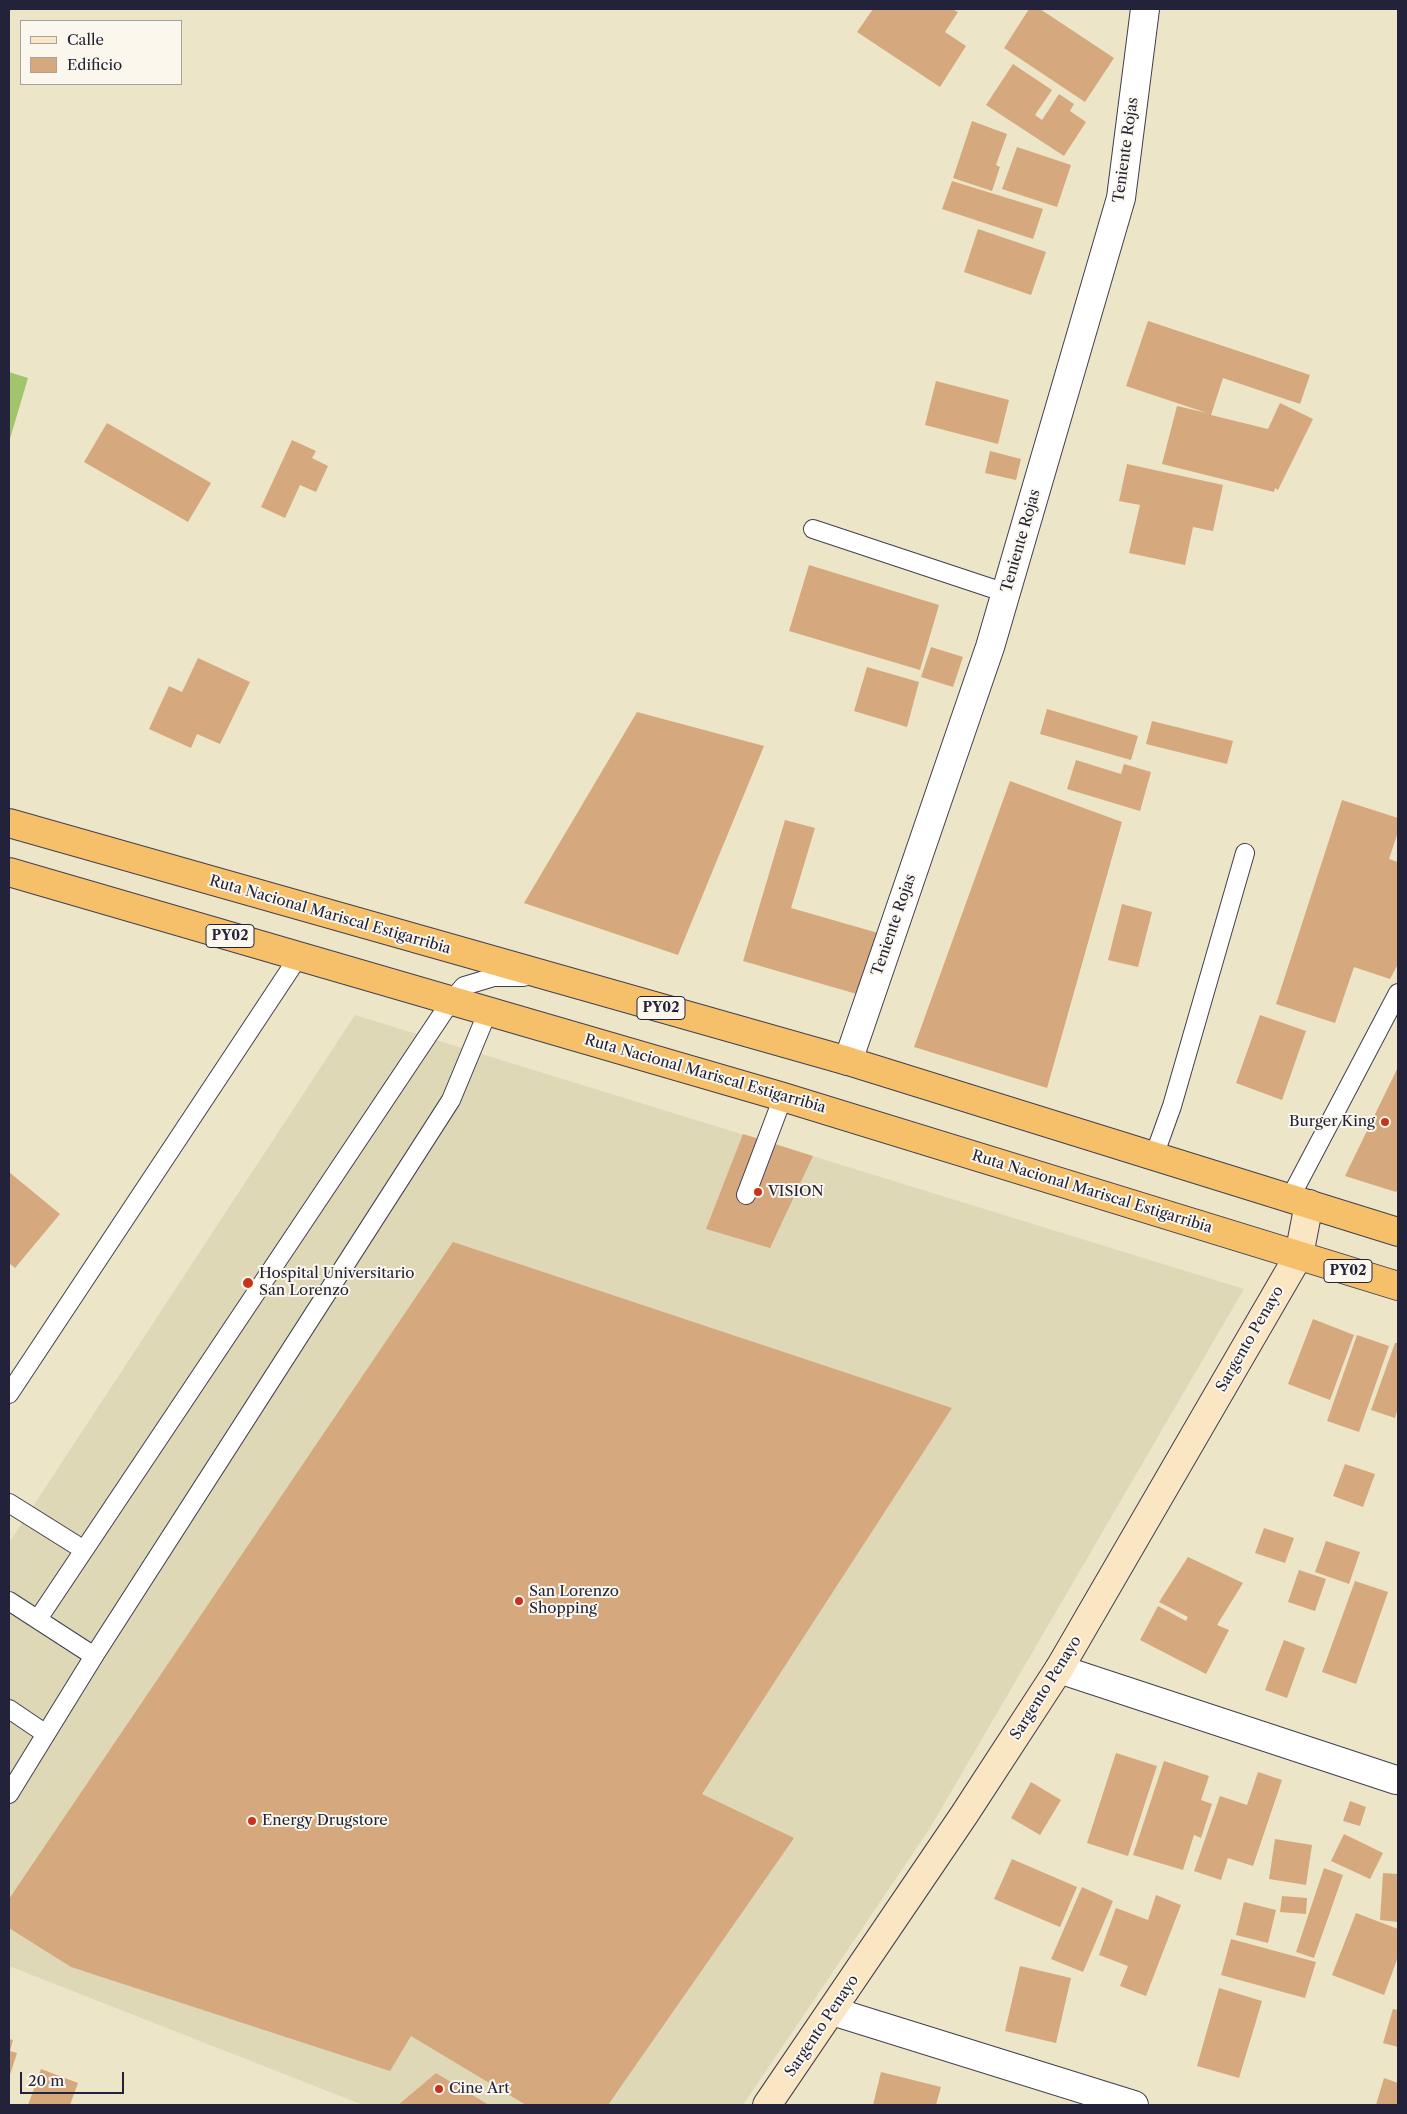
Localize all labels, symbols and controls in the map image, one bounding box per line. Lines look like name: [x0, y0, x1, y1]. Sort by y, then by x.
legend: [20, 20, 182, 85]
text: Calle: [67, 30, 104, 49]
text: Edificio: [67, 55, 122, 74]
street label: Teniente Rojas: [1110, 96, 1142, 204]
street label: Teniente Rojas: [998, 487, 1044, 595]
street label: Ruta Nacional Mariscal Estigarribia: [207, 872, 453, 958]
street label: Teniente Rojas: [868, 872, 920, 978]
road number: PY02: [206, 924, 254, 948]
road number: PY02: [637, 996, 685, 1020]
street label: Ruta Nacional Mariscal Estigarribia: [582, 1031, 828, 1117]
place label: Burger King: [1289, 1113, 1375, 1131]
marker: Burger King: [1379, 1116, 1391, 1128]
street label: Ruta Nacional Mariscal Estigarribia: [970, 1147, 1214, 1237]
place label: VISION: [768, 1183, 824, 1201]
marker: VISION: [752, 1186, 764, 1198]
road number: PY02: [1324, 1260, 1372, 1282]
place label: Hospital Universitario San Lorenzo: [259, 1265, 414, 1300]
marker: Hospital Universitario San Lorenzo: [241, 1276, 255, 1290]
street label: Sargento Penayo: [1212, 1283, 1288, 1395]
place label: San Lorenzo Shopping: [529, 1583, 619, 1618]
marker: San Lorenzo Shopping: [513, 1595, 525, 1607]
street label: Sargento Penayo: [1007, 1633, 1085, 1743]
place label: Energy Drugstore: [262, 1812, 388, 1830]
marker: Energy Drugstore: [246, 1815, 258, 1827]
street label: Sargento Penayo: [781, 1972, 863, 2080]
scale bar: [22, 2062, 126, 2094]
text: 20 m: [28, 2071, 64, 2090]
place label: Cine Art: [449, 2080, 510, 2098]
marker: Cine Art: [433, 2083, 445, 2095]

